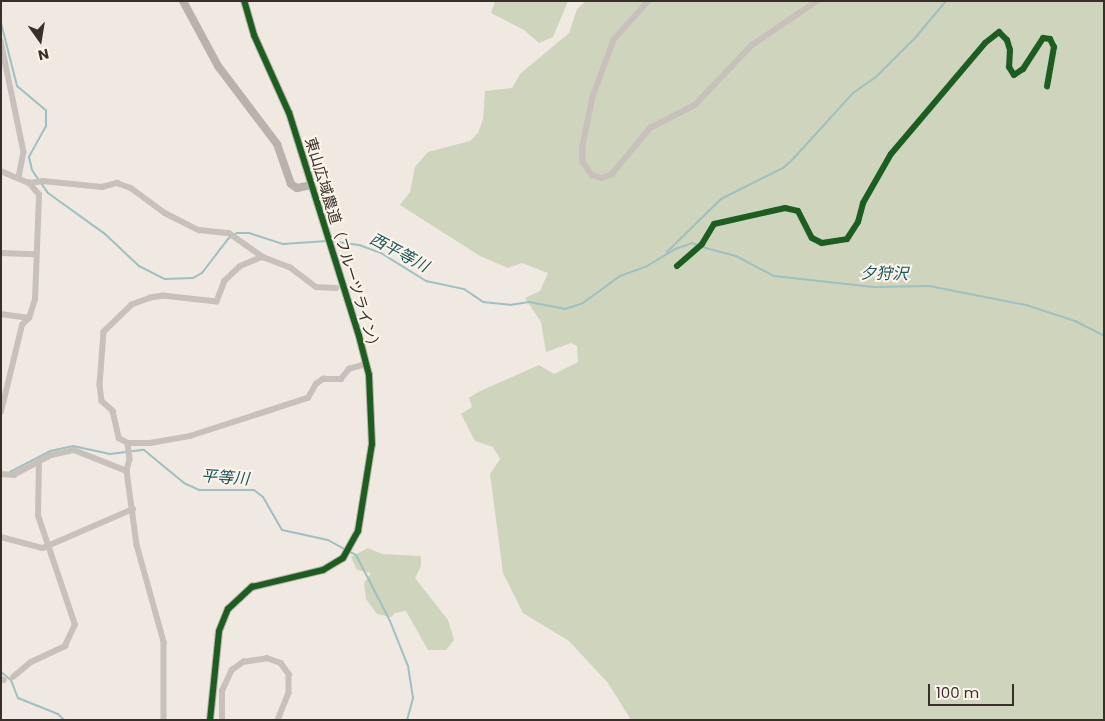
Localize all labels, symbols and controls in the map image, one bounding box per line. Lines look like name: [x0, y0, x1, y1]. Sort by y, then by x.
north arrow: [15, 15, 65, 65]
text: N: [36, 44, 51, 66]
street label: 東山広域農道（フルーツライン）: [302, 135, 384, 355]
water label: 西平等川: [366, 230, 432, 276]
water label: 夕狩沢: [860, 264, 908, 284]
water label: 平等川: [200, 467, 250, 489]
scale bar: [930, 674, 1016, 706]
text: 100 m: [936, 682, 979, 703]

